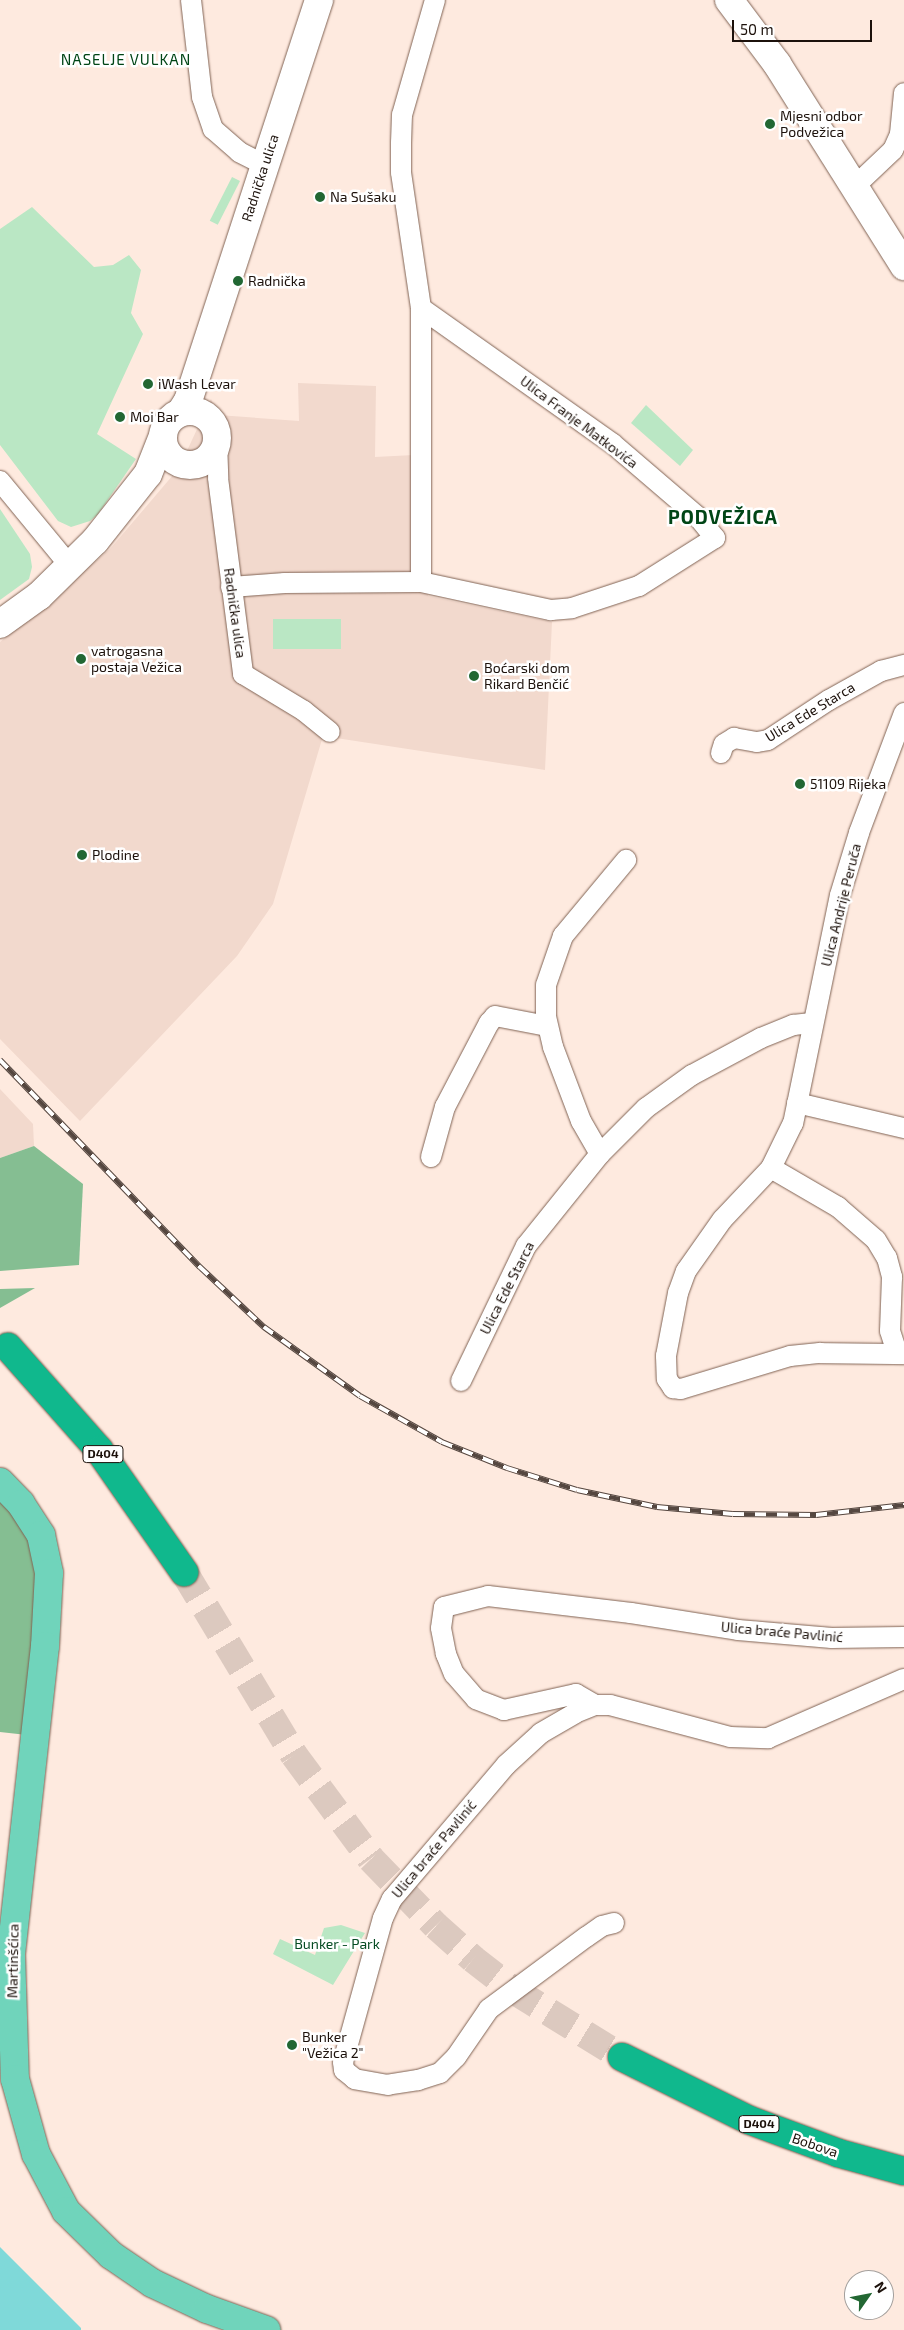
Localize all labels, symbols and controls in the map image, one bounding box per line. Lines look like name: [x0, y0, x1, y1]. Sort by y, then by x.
scale bar: [734, 10, 874, 42]
text: 50 m: [740, 20, 774, 38]
district label: NASELJE VULKAN: [59, 51, 193, 69]
place label: Mjesni odbor Podvežica: [780, 108, 863, 140]
marker: Mjesni odbor Podvežica: [764, 118, 776, 130]
street label: Radnička ulica: [238, 132, 282, 224]
place label: Na Sušaku: [330, 189, 396, 205]
marker: Na Sušaku: [314, 191, 326, 203]
place label: Radnička: [248, 273, 306, 289]
marker: Radnička: [232, 275, 244, 287]
street label: Ulica Franje Matkovića: [517, 372, 641, 472]
place label: iWash Levar: [158, 376, 236, 392]
marker: iWash Levar: [142, 378, 154, 390]
place label: Moi Bar: [130, 409, 179, 425]
marker: Moi Bar: [114, 411, 126, 423]
district label: PODVEŽICA: [667, 506, 779, 528]
street label: Radnička ulica: [220, 567, 250, 659]
place label: vatrogasna postaja Vežica: [91, 643, 182, 676]
marker: vatrogasna postaja Vežica: [75, 653, 87, 665]
place label: Boćarski dom Rikard Benčić: [484, 660, 570, 692]
marker: Boćarski dom Rikard Benčić: [468, 670, 480, 682]
street label: Ulica Ede Starca: [762, 679, 858, 745]
place label: 51109 Rijeka: [810, 776, 886, 792]
marker: 51109 Rijeka: [794, 778, 806, 790]
street label: Ulica Andrije Peruča: [818, 842, 864, 968]
place label: Plodine: [92, 847, 140, 863]
marker: Plodine: [76, 849, 88, 861]
street label: Ulica Ede Starca: [476, 1239, 538, 1337]
road number: D404: [82, 1445, 124, 1464]
street label: Ulica braće Pavlinić: [720, 1618, 844, 1646]
street label: Ulica braće Pavlinić: [388, 1797, 480, 1901]
street label: Martinšćica: [4, 1924, 22, 1998]
park label: Bunker - Park: [294, 1936, 380, 1952]
place label: Bunker "Vežica 2": [302, 2029, 364, 2062]
marker: Bunker "Vežica 2": [286, 2039, 298, 2051]
road number: D404: [738, 2114, 780, 2134]
street label: Bobova: [790, 2129, 840, 2161]
north arrow: [844, 2270, 894, 2320]
text: N: [871, 2278, 891, 2296]

